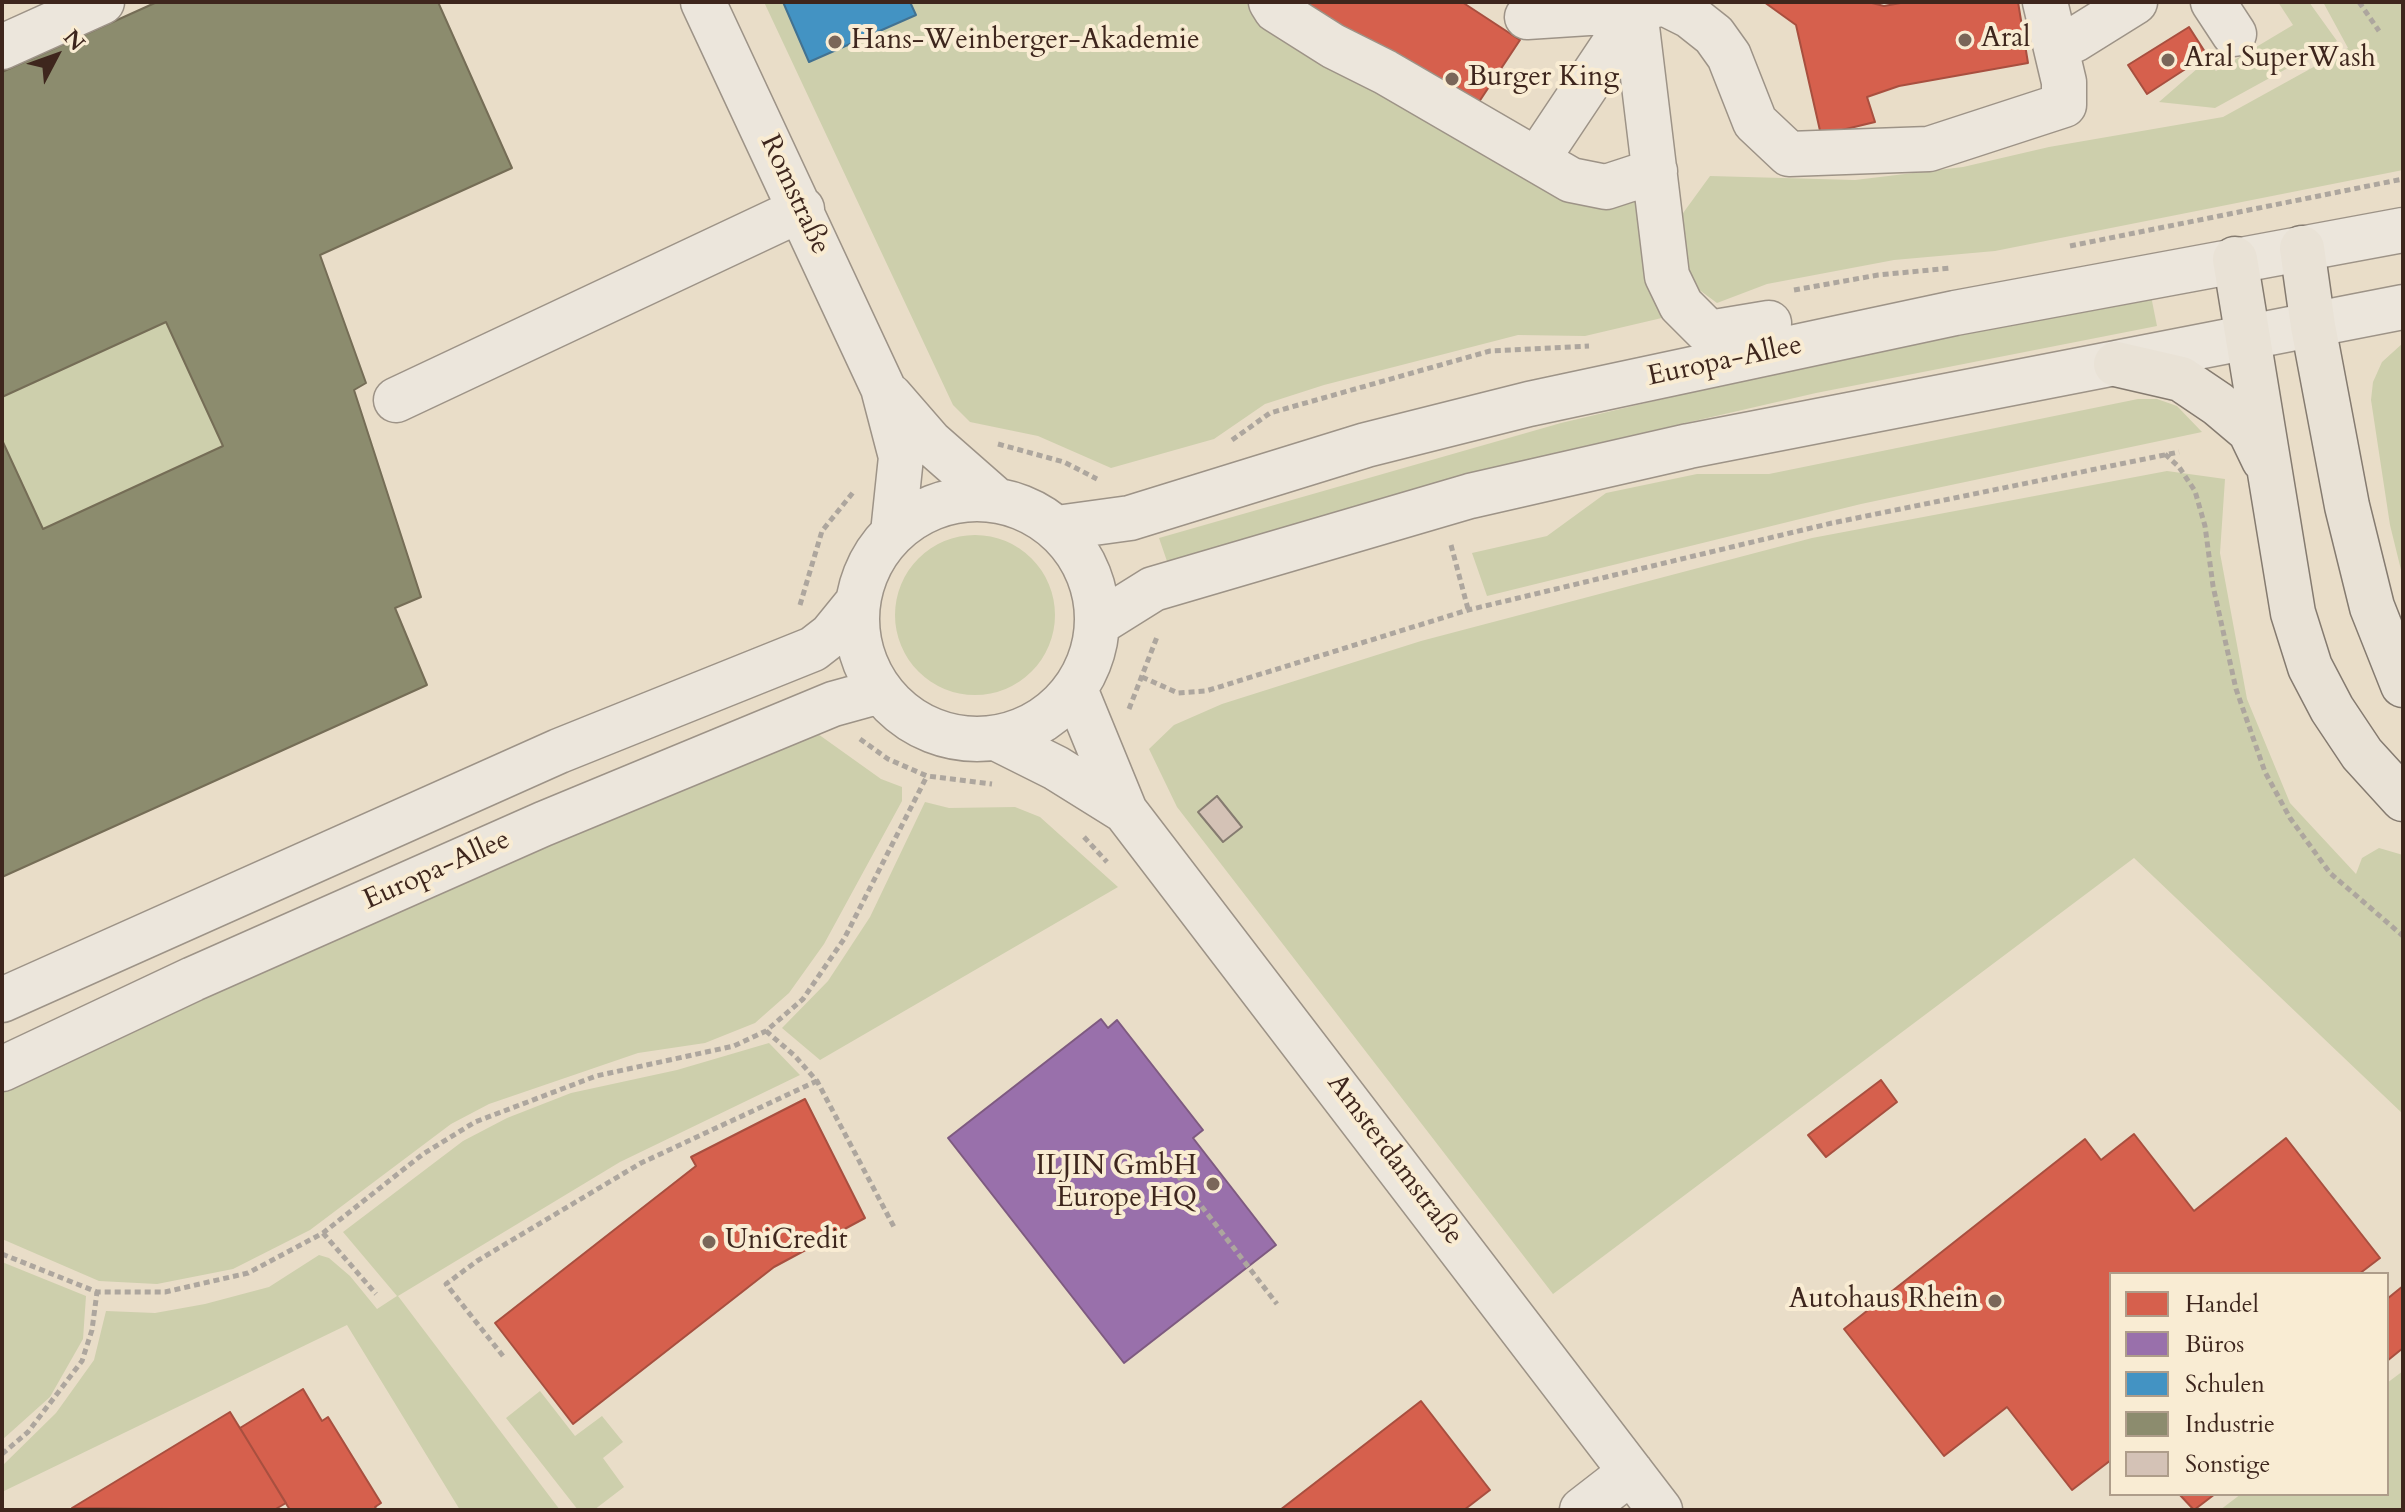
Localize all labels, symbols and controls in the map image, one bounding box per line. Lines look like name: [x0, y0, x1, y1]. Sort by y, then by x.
north arrow: [16, 16, 96, 96]
text: N: [57, 23, 92, 57]
place label: Aral: [1981, 23, 2030, 57]
place label: Hans-Weinberger-Akademie: [851, 25, 1200, 59]
marker: Aral: [1956, 31, 1974, 49]
marker: Hans-Weinberger-Akademie: [826, 33, 844, 51]
place label: Aral SuperWash: [2184, 43, 2376, 77]
marker: Aral SuperWash: [2159, 51, 2177, 69]
place label: Burger King: [1468, 62, 1619, 96]
marker: Burger King: [1443, 70, 1461, 88]
street label: Romstraße: [752, 130, 836, 260]
street label: Europa-Allee: [1645, 329, 1805, 395]
street label: Europa-Allee: [358, 824, 516, 918]
street label: Amsterdamstraße: [1319, 1068, 1469, 1252]
place label: ILJIN GmbH Europe HQ: [1036, 1151, 1197, 1217]
marker: ILJIN GmbH Europe HQ: [1204, 1175, 1222, 1193]
place label: UniCredit: [725, 1225, 848, 1259]
marker: UniCredit: [700, 1233, 718, 1251]
legend: [2109, 1272, 2389, 1496]
place label: Autohaus Rhein: [1789, 1284, 1979, 1318]
text: Handel: [2185, 1288, 2259, 1321]
marker: Autohaus Rhein: [1986, 1292, 2004, 1310]
text: Büros: [2185, 1328, 2244, 1361]
text: Schulen: [2185, 1368, 2265, 1401]
text: Industrie: [2185, 1408, 2275, 1441]
text: Sonstige: [2185, 1448, 2270, 1481]

